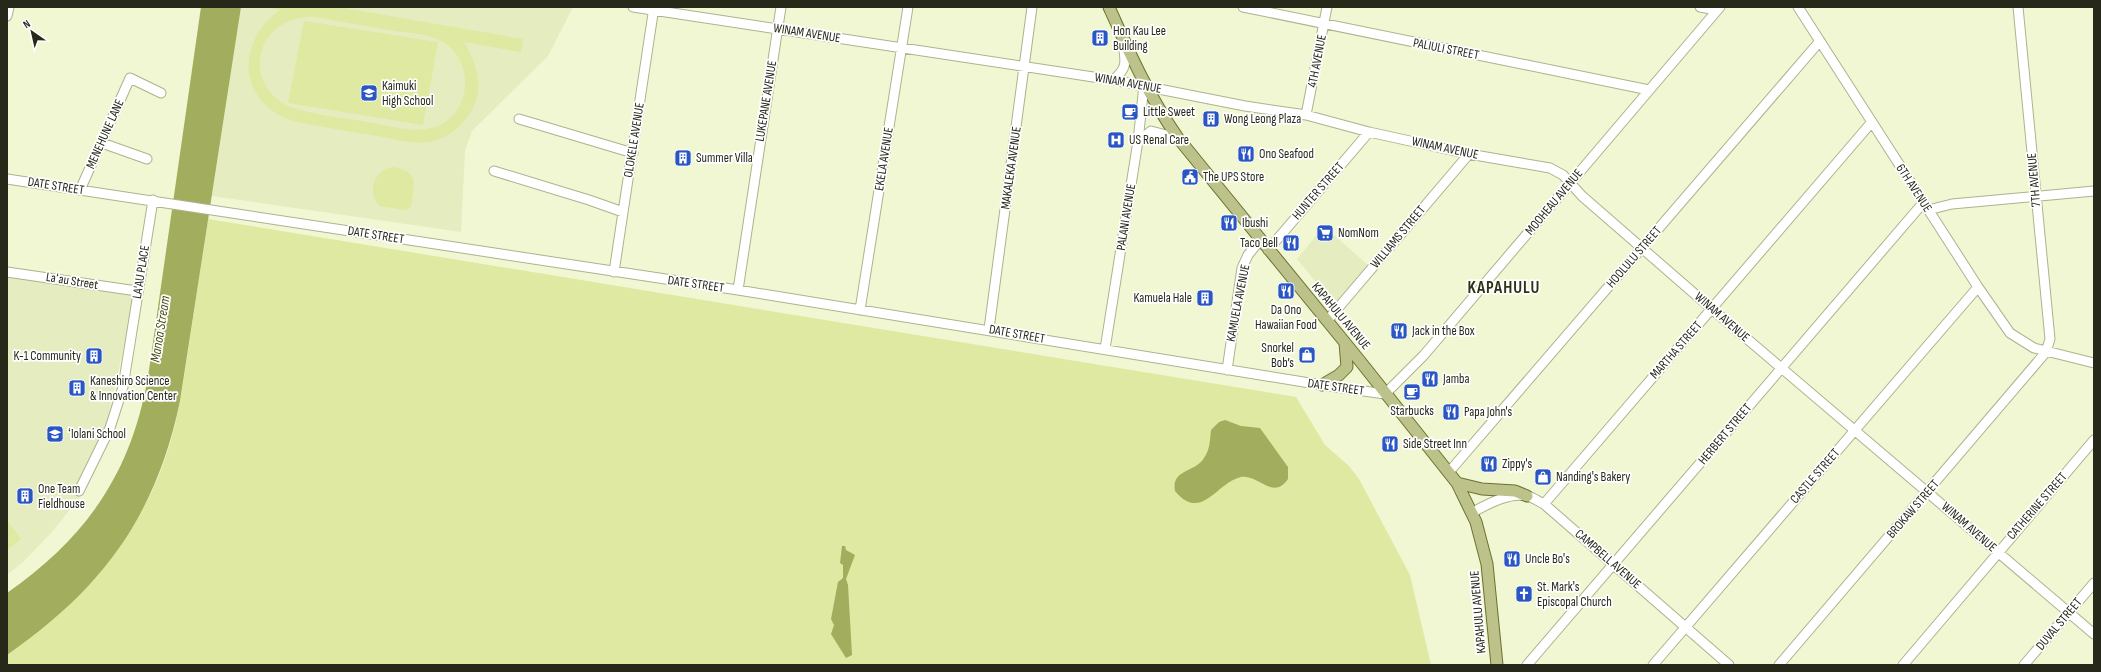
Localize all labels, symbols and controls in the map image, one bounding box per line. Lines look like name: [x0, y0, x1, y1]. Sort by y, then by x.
north arrow: [12, 12, 52, 52]
text: N: [21, 17, 33, 31]
street label: WINAM AVENUE: [772, 20, 842, 46]
place label: Hon Kau Lee Building: [1113, 23, 1166, 54]
building icon: Hon Kau Lee Building: [1090, 28, 1110, 48]
street label: 4TH AVENUE: [1304, 33, 1330, 89]
street label: PALIULI STREET: [1412, 35, 1480, 63]
street label: LUKEPANE AVENUE: [752, 59, 780, 143]
street label: WINAM AVENUE: [1093, 69, 1163, 97]
place label: Kaimuki High School: [382, 78, 433, 109]
school or university icon: Kaimuki High School: [359, 83, 379, 103]
street label: MENEHUNE LANE: [83, 97, 127, 171]
street label: OLOKELE AVENUE: [620, 101, 648, 179]
cafe icon: Little Sweet: [1120, 102, 1140, 122]
place label: Little Sweet: [1143, 104, 1195, 120]
building icon: Wong Leong Plaza: [1201, 109, 1221, 129]
place label: Wong Leong Plaza: [1224, 111, 1301, 127]
street label: EKELA AVENUE: [871, 126, 897, 192]
street label: MAKALEKA AVENUE: [997, 126, 1025, 210]
hospital icon: US Renal Care: [1106, 130, 1126, 150]
place label: US Renal Care: [1129, 132, 1189, 148]
street label: WINAM AVENUE: [1410, 133, 1480, 163]
restaurant icon: Ono Seafood: [1236, 144, 1256, 164]
place label: Ono Seafood: [1259, 146, 1314, 162]
building icon: Summer Villa: [673, 148, 693, 168]
place label: Summer Villa: [696, 150, 753, 166]
street label: 7TH AVENUE: [2024, 152, 2044, 208]
street label: HUNTER STREET: [1289, 159, 1347, 223]
street label: 6TH AVENUE: [1892, 161, 1936, 215]
street label: MOOHEAU AVENUE: [1522, 166, 1586, 238]
public building icon: The UPS Store: [1180, 167, 1200, 187]
place label: The UPS Store: [1203, 169, 1264, 185]
street label: DATE STREET: [27, 174, 85, 198]
street label: PALANI AVENUE: [1113, 182, 1139, 252]
street label: WILLIAMS STREET: [1367, 202, 1429, 272]
restaurant icon: Ibushi: [1219, 213, 1239, 233]
place label: Ibushi: [1242, 215, 1268, 231]
street label: DATE STREET: [347, 223, 405, 247]
supermarket icon: NomNom: [1315, 223, 1335, 243]
street label: HOOLULU STREET: [1603, 223, 1665, 291]
place label: NomNom: [1338, 225, 1379, 241]
restaurant icon: Taco Bell: [1281, 233, 1301, 253]
place label: Taco Bell: [1240, 235, 1278, 251]
street label: LA'AU PLACE: [129, 244, 153, 300]
street label: KAMUELA AVENUE: [1223, 263, 1253, 343]
street label: Laʻau Street: [45, 269, 99, 293]
street label: DATE STREET: [667, 272, 725, 296]
district label: KAPAHULU: [1468, 278, 1540, 298]
street label: KAPAHULU AVENUE: [1308, 279, 1374, 353]
restaurant icon: Da Ono Hawaiian Food: [1276, 281, 1296, 301]
building icon: Kamuela Hale: [1195, 288, 1215, 308]
street label: WINAM AVENUE: [1691, 289, 1753, 345]
place label: Kamuela Hale: [1133, 290, 1192, 306]
water label: Manoa Stream: [146, 294, 174, 363]
place label: Da Ono Hawaiian Food: [1255, 302, 1317, 333]
street label: MARTHA STREET: [1647, 318, 1705, 382]
street label: DATE STREET: [988, 321, 1046, 347]
restaurant icon: Jack in the Box: [1389, 321, 1409, 341]
place label: Jack in the Box: [1411, 323, 1475, 339]
place label: Snorkel Bob’s: [1261, 340, 1294, 371]
shop icon: Snorkel Bob’s: [1297, 345, 1317, 365]
building icon: K-1 Community: [84, 346, 104, 366]
place label: K-1 Community: [14, 348, 81, 364]
restaurant icon: Jamba: [1420, 369, 1440, 389]
place label: Jamba: [1442, 371, 1469, 387]
place label: Kaneshiro Science & Innovation Center: [90, 373, 177, 404]
street label: DATE STREET: [1307, 375, 1365, 399]
building icon: Kaneshiro Science & Innovation Center: [67, 378, 87, 398]
cafe icon: Starbucks: [1402, 382, 1422, 402]
street label: HERBERT STREET: [1695, 400, 1755, 468]
restaurant icon: Papa John's: [1441, 402, 1461, 422]
place label: Starbucks: [1390, 403, 1434, 419]
place label: Papa John's: [1464, 404, 1513, 420]
school or university icon: ʻIolani School: [45, 424, 65, 444]
place label: ʻIolani School: [68, 426, 126, 442]
restaurant icon: Side Street Inn: [1380, 434, 1400, 454]
place label: Side Street Inn: [1403, 436, 1467, 452]
street label: CASTLE STREET: [1787, 445, 1843, 507]
restaurant icon: Zippy's: [1479, 454, 1499, 474]
place label: Zippy's: [1502, 456, 1533, 472]
shop icon: Nanding's Bakery: [1533, 467, 1553, 487]
place label: Nanding's Bakery: [1556, 469, 1630, 485]
street label: CATHERINE STREET: [2003, 469, 2071, 543]
street label: BROKAW STREET: [1883, 476, 1943, 542]
place label: One Team Fieldhouse: [38, 481, 85, 512]
building icon: One Team Fieldhouse: [15, 486, 35, 506]
street label: WINAM AVENUE: [1938, 499, 2000, 555]
street label: CAMPBELL AVENUE: [1572, 526, 1644, 592]
restaurant icon: Uncle Bo's: [1502, 549, 1522, 569]
place label: Uncle Bo's: [1525, 551, 1570, 567]
street label: KAPAHULU AVENUE: [1466, 570, 1490, 654]
place label: St. Mark's Episcopal Church: [1537, 579, 1612, 610]
church icon: St. Mark's Episcopal Church: [1514, 584, 1534, 604]
street label: DUVAL STREET: [2032, 595, 2086, 653]

